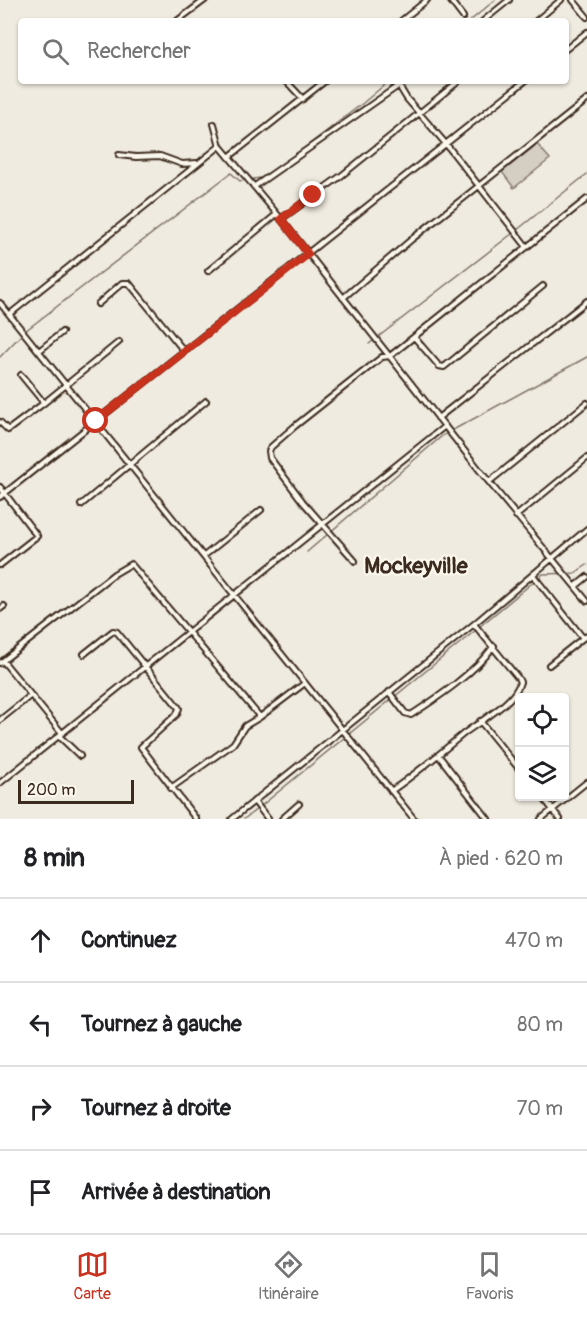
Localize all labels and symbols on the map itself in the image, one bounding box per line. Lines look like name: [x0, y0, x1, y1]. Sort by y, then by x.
route end: [299, 181, 325, 207]
route start: [82, 407, 108, 433]
district label: Mockeyville: [364, 552, 469, 580]
scale bar: [18, 777, 134, 804]

